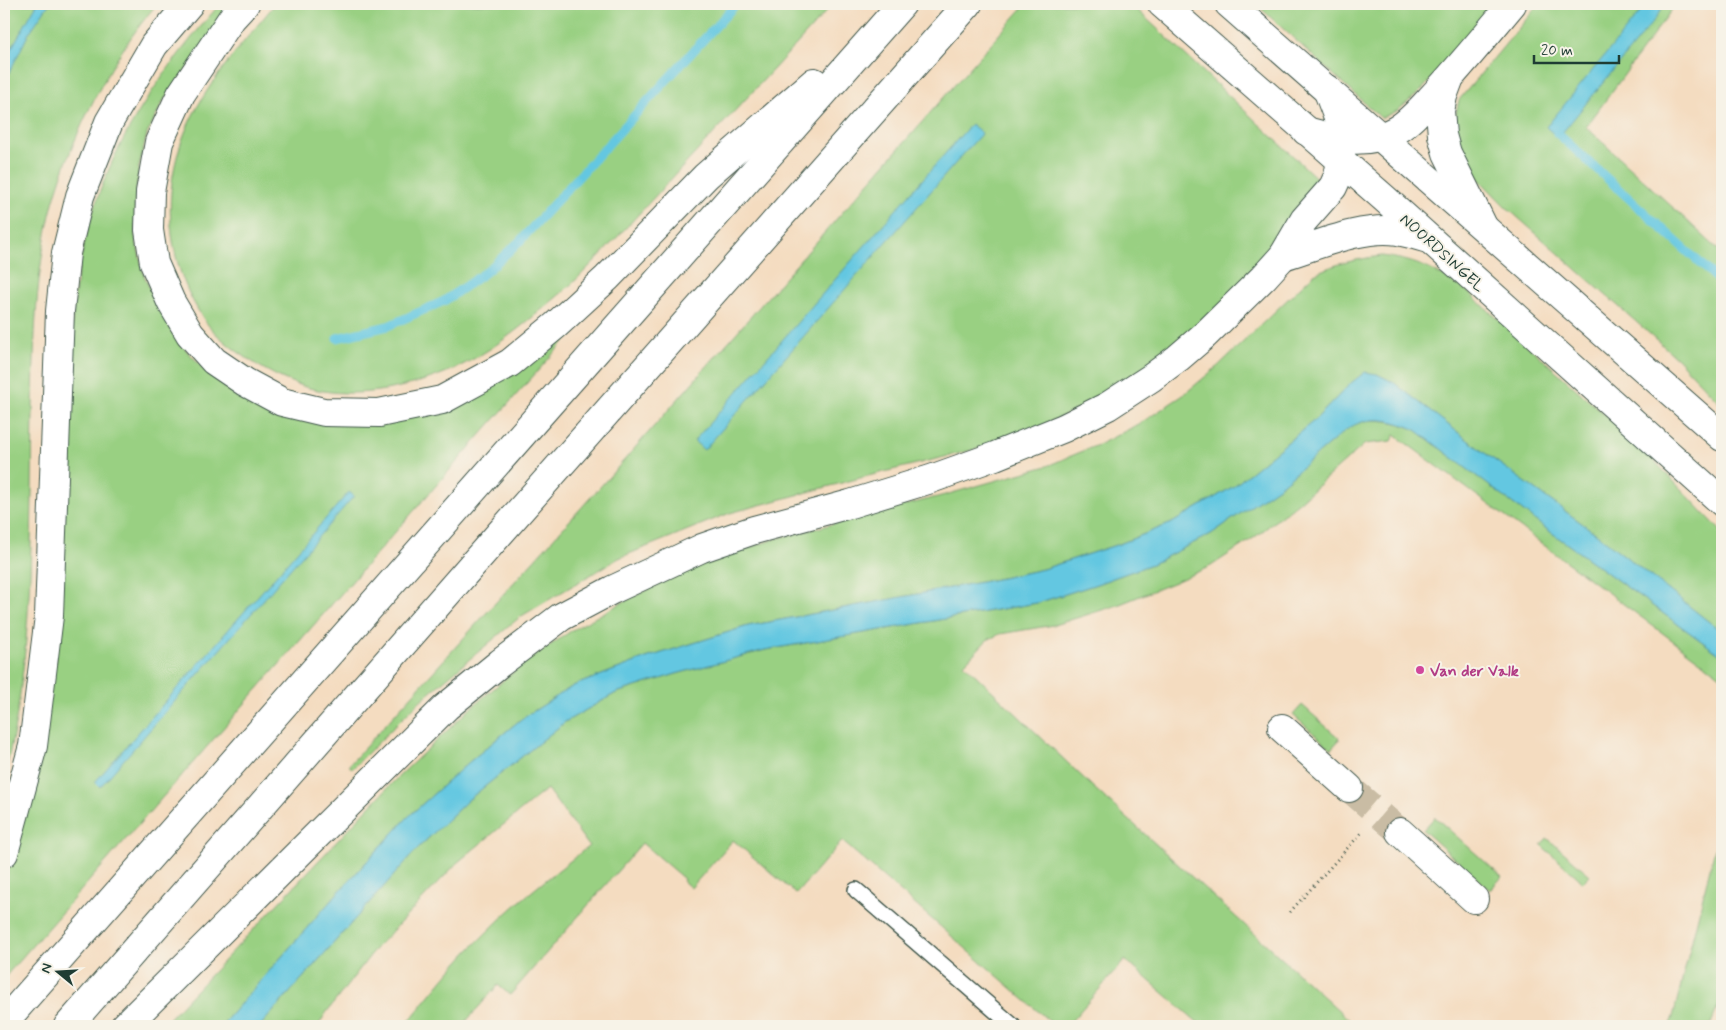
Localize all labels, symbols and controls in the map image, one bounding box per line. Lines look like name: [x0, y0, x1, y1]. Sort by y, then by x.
scale bar: [1534, 32, 1618, 64]
text: 20 m: [1541, 41, 1573, 61]
street label: NOORDSINGEL: [1395, 209, 1489, 297]
place label: Van der Valk: [1430, 661, 1519, 682]
marker: Van der Valk: [1414, 664, 1426, 676]
north arrow: [32, 948, 82, 998]
text: N: [37, 961, 57, 976]

